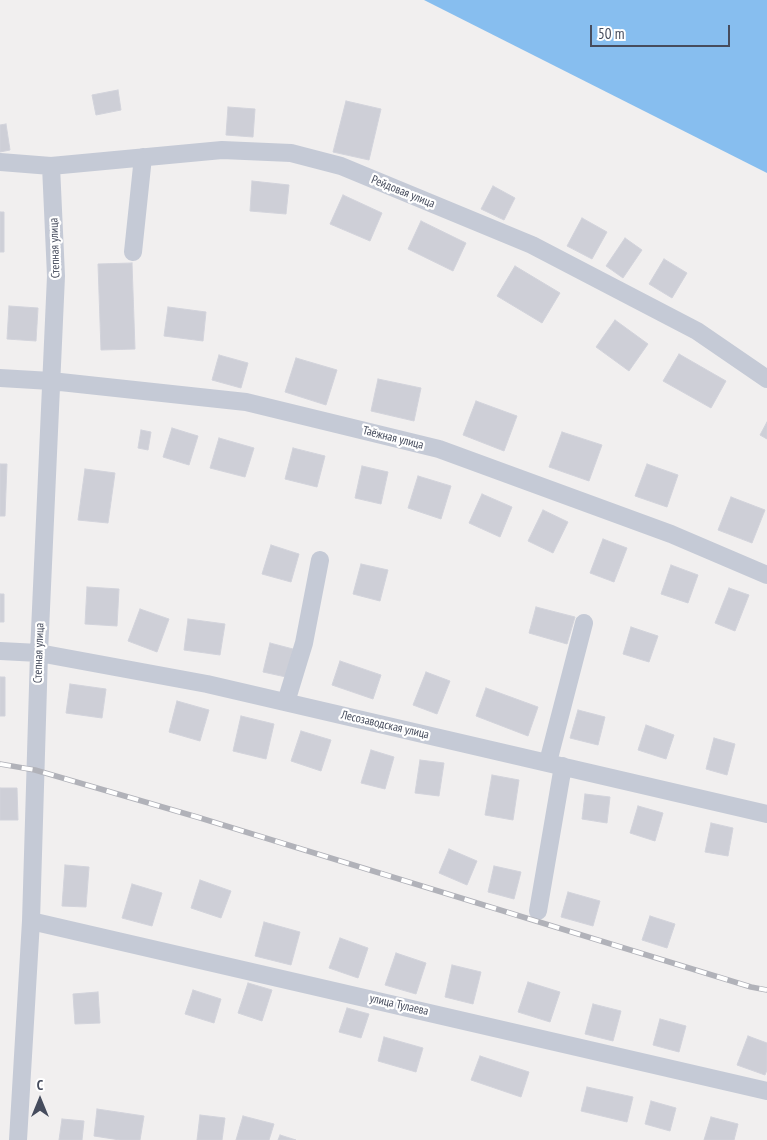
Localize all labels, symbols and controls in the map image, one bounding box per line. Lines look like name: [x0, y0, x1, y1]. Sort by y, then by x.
scale bar: [592, 15, 732, 47]
text: 50 m: [598, 24, 624, 43]
street label: Рейдовая улица: [369, 173, 437, 211]
street label: Степная улица: [47, 218, 63, 278]
street label: Таёжная улица: [361, 423, 425, 453]
street label: Степная улица: [31, 623, 47, 683]
street label: Лесозаводская улица: [340, 708, 430, 742]
street label: улица Тулаева: [368, 991, 430, 1019]
north arrow: [15, 1075, 65, 1125]
text: С: [37, 1076, 43, 1094]

